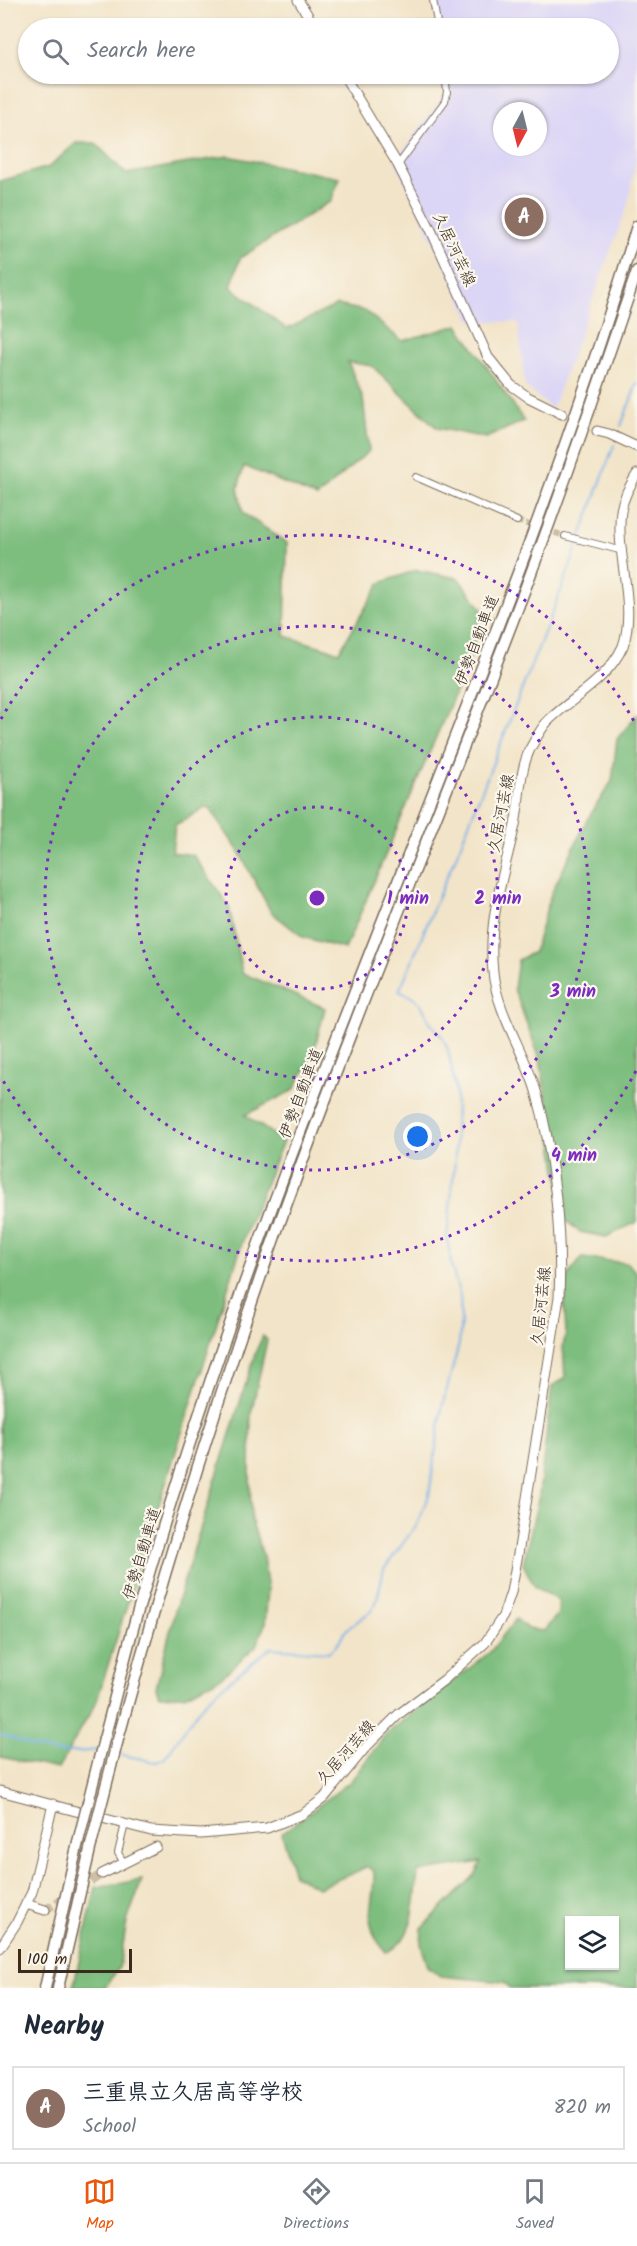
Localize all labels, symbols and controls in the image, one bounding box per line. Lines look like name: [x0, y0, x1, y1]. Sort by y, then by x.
search box: [18, 18, 619, 84]
text: Search here: [87, 34, 195, 69]
icon: search: [39, 35, 72, 68]
north arrow: [493, 102, 547, 156]
pin: A: [504, 194, 544, 240]
street label: 久居河芸線: [425, 208, 482, 291]
street label: 伊勢自動車道: [449, 591, 506, 690]
street label: 久居河芸線: [482, 772, 521, 855]
text: 1 min: [387, 885, 429, 914]
text: 2 min: [475, 885, 521, 914]
centre of rings: [307, 888, 327, 908]
text: 3 min: [549, 978, 596, 1007]
street label: 伊勢自動車道: [273, 1044, 330, 1143]
your location: [403, 1122, 432, 1151]
text: 4 min: [551, 1142, 597, 1171]
street label: 久居河芸線: [525, 1265, 558, 1347]
street label: 伊勢自動車道: [116, 1504, 168, 1603]
street label: 久居河芸線: [310, 1715, 382, 1791]
map controls: [565, 1916, 619, 1970]
button: layers: [565, 1916, 619, 1970]
scale bar: [18, 1946, 132, 1974]
text: 100 m: [27, 1947, 67, 1972]
text: Nearby: [24, 2006, 104, 2048]
text: 三重県立久居高等学校: [83, 2076, 303, 2111]
text: A: [39, 2092, 52, 2124]
text: 820 m: [553, 2092, 611, 2124]
text: School: [83, 2111, 136, 2143]
tab: Map: [83, 2175, 116, 2236]
tab: Directions: [283, 2175, 349, 2236]
tab: Saved: [516, 2175, 554, 2236]

